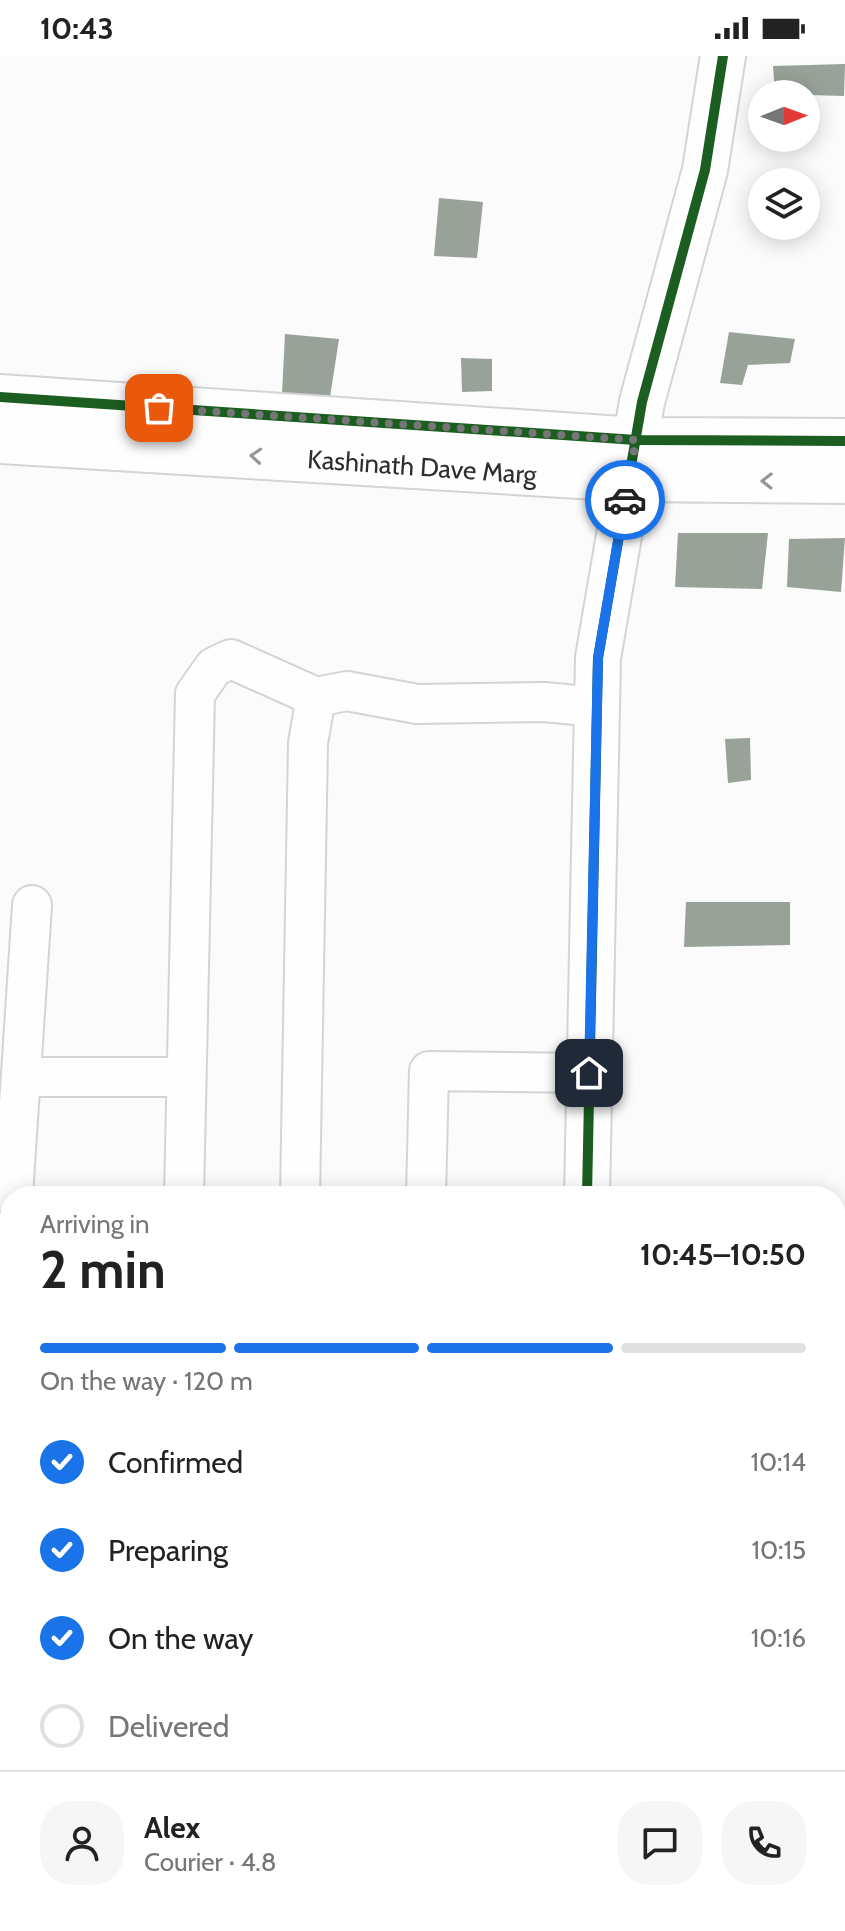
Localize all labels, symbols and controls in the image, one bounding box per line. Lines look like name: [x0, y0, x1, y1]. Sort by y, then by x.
text: 10:43: [40, 10, 114, 47]
north arrow: [748, 80, 820, 152]
map controls: [748, 80, 820, 240]
button: layers: [748, 168, 820, 240]
pin: [125, 374, 193, 442]
icon: bag: [137, 386, 181, 430]
street label: Kashinath Dave Marg: [306, 443, 539, 491]
one-way arrow: [249, 448, 262, 465]
courier: [585, 460, 665, 540]
one-way arrow: [760, 472, 773, 490]
icon: car: [603, 478, 647, 522]
pin: [555, 1039, 623, 1107]
icon: home: [567, 1051, 611, 1095]
text: Arriving in: [40, 1208, 150, 1240]
text: 10:45–10:50: [640, 1236, 806, 1273]
text: 2 min: [40, 1238, 166, 1301]
text: On the way · 120 m: [40, 1365, 253, 1397]
icon: check: [40, 1440, 84, 1484]
text: Confirmed: [108, 1444, 243, 1481]
text: 10:14: [750, 1446, 806, 1478]
icon: check: [40, 1528, 84, 1572]
text: Preparing: [108, 1532, 228, 1569]
text: 10:15: [751, 1534, 806, 1566]
icon: check: [40, 1616, 84, 1660]
text: On the way: [108, 1620, 253, 1657]
text: 10:16: [751, 1622, 806, 1654]
text: Delivered: [108, 1708, 229, 1745]
button: person: [40, 1801, 124, 1885]
button: chat: [618, 1801, 702, 1885]
button: phone: [722, 1801, 806, 1885]
text: Alex: [144, 1809, 200, 1846]
text: Courier · 4.8: [144, 1846, 277, 1878]

